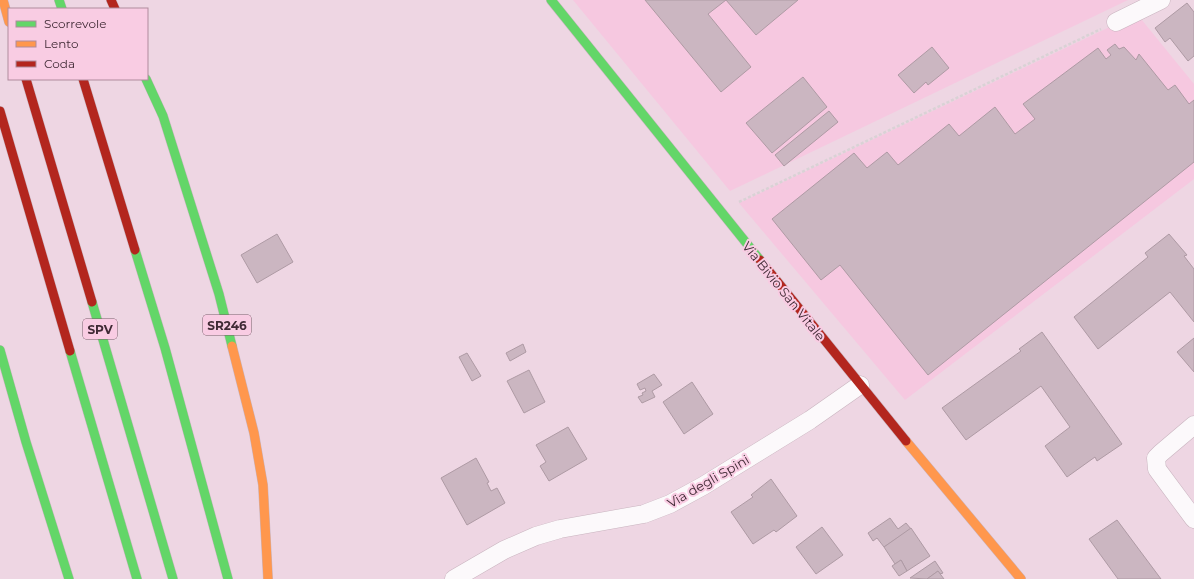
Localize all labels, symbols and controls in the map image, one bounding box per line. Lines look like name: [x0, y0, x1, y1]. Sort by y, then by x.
legend: [8, 8, 148, 80]
text: Scorrevole: [44, 16, 106, 31]
text: Lento: [44, 36, 79, 51]
text: Coda: [44, 56, 75, 71]
street label: Via Bivio San Vitale: [739, 238, 829, 344]
road number: SR246: [203, 315, 251, 335]
road number: SPV: [83, 319, 117, 339]
street label: Via degli Spini: [664, 451, 752, 511]

